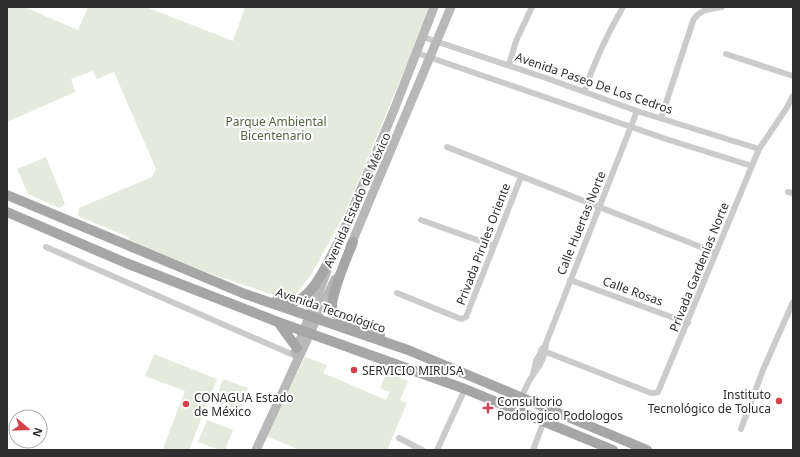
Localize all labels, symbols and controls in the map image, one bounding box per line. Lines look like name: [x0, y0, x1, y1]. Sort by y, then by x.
street label: Avenida Paseo De Los Cedros: [513, 48, 675, 118]
park label: Parque Ambiental Bicentenario: [225, 113, 327, 144]
street label: Avenida Estado de México: [319, 130, 395, 270]
street label: Calle Huertas Norte: [552, 168, 610, 278]
street label: Privada Pirules Oriente: [452, 180, 514, 308]
street label: Privada Gardenias Norte: [665, 200, 733, 334]
street label: Calle Rosas: [600, 272, 666, 310]
street label: Avenida Tecnológico: [274, 283, 388, 337]
place label: SERVICIO MIRUSA: [362, 362, 464, 379]
marker: SERVICIO MIRUSA: [349, 365, 359, 375]
place label: Instituto Tecnológico de Toluca: [648, 386, 771, 417]
place label: CONAGUA Estado de México: [194, 389, 294, 420]
place label: Consultorio Podologico Podologos: [497, 393, 623, 424]
marker: Instituto Tecnológico de Toluca: [774, 396, 784, 406]
marker: CONAGUA Estado de México: [181, 399, 191, 409]
marker: Consultorio Podologico Podologos: [482, 402, 494, 414]
north arrow: [8, 409, 48, 449]
text: N: [29, 426, 46, 439]

